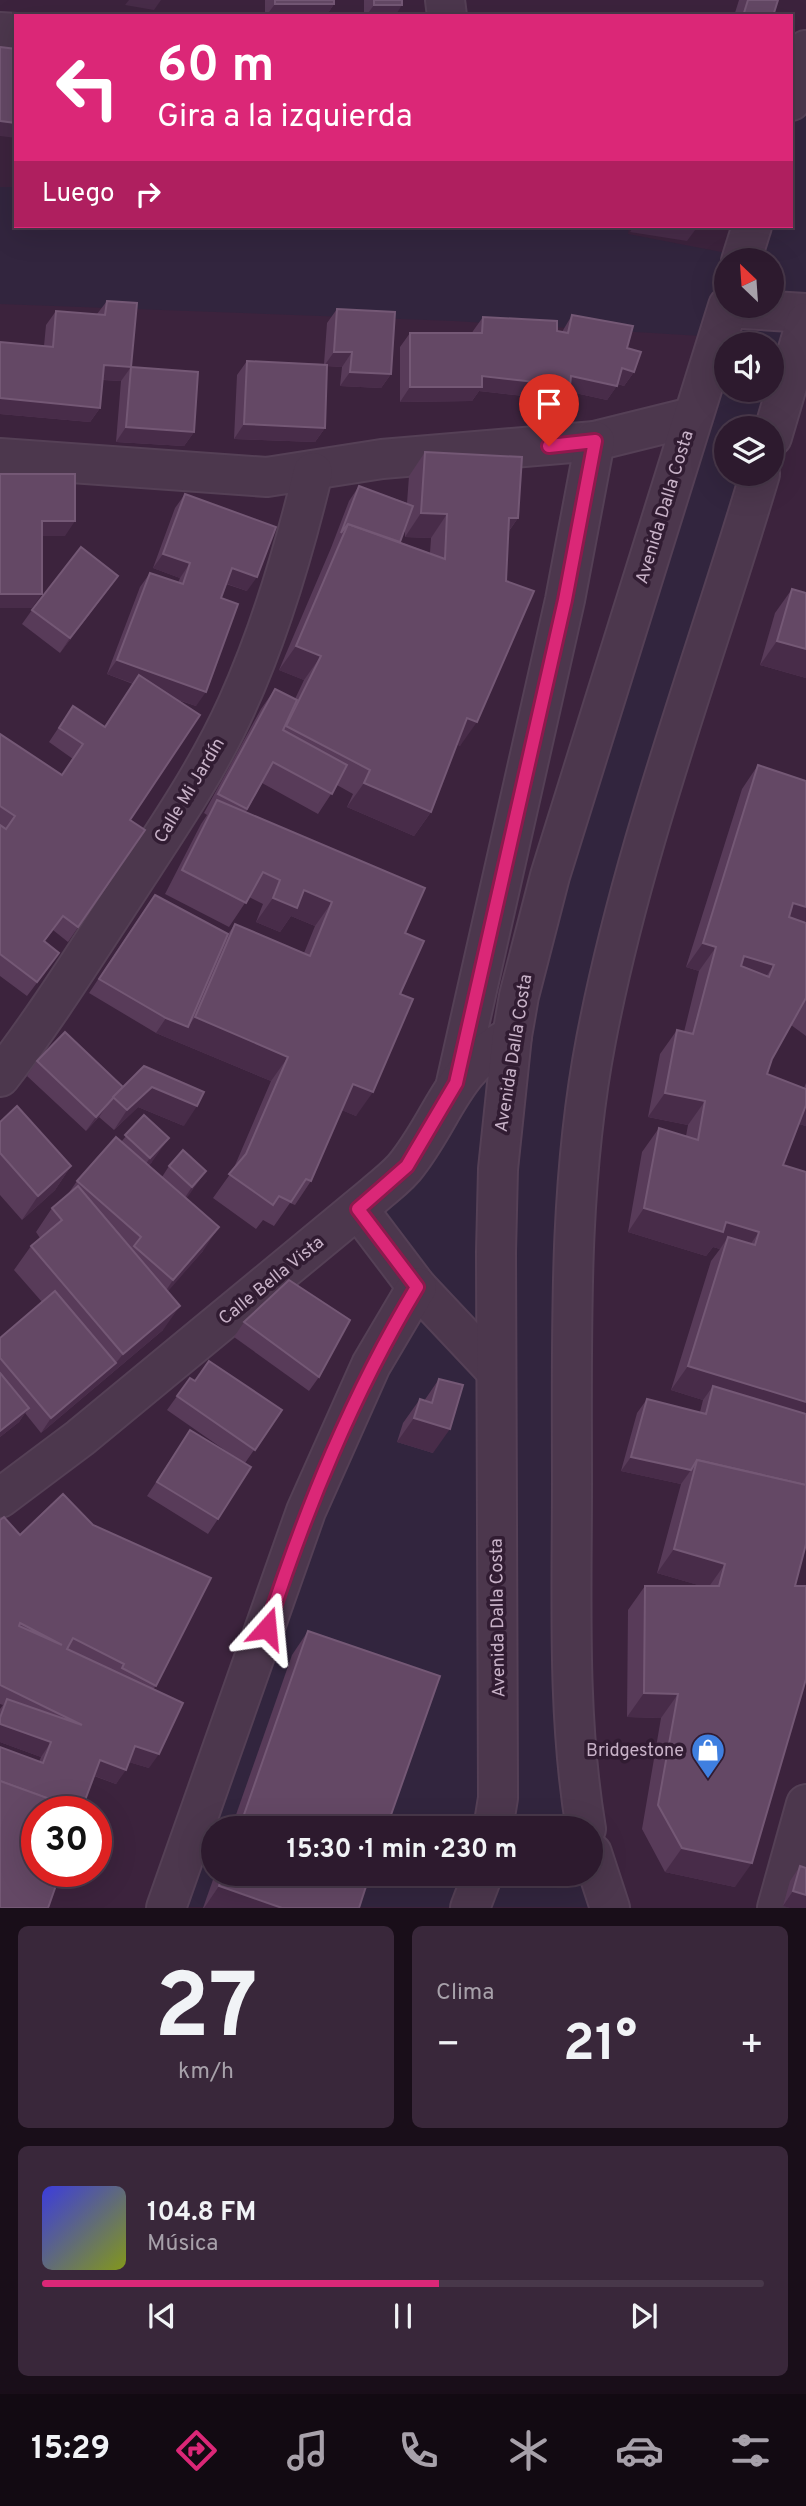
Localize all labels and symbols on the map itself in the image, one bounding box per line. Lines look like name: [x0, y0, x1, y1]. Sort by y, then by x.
north arrow: [714, 248, 784, 318]
pin: [519, 374, 579, 446]
street label: Avenida Dalla Costa: [631, 428, 700, 587]
street label: Calle Mi Jardín: [150, 734, 231, 848]
street label: Avenida Dalla Costa: [491, 973, 538, 1134]
street label: Calle Bella Vista: [215, 1232, 329, 1331]
street label: Avenida Dalla Costa: [486, 1538, 511, 1698]
position arrow: [230, 1591, 304, 1665]
shop icon: Bridgestone: [689, 1731, 727, 1780]
place label: Bridgestone: [586, 1740, 684, 1763]
speed limit sign: 30: [21, 1796, 112, 1887]

